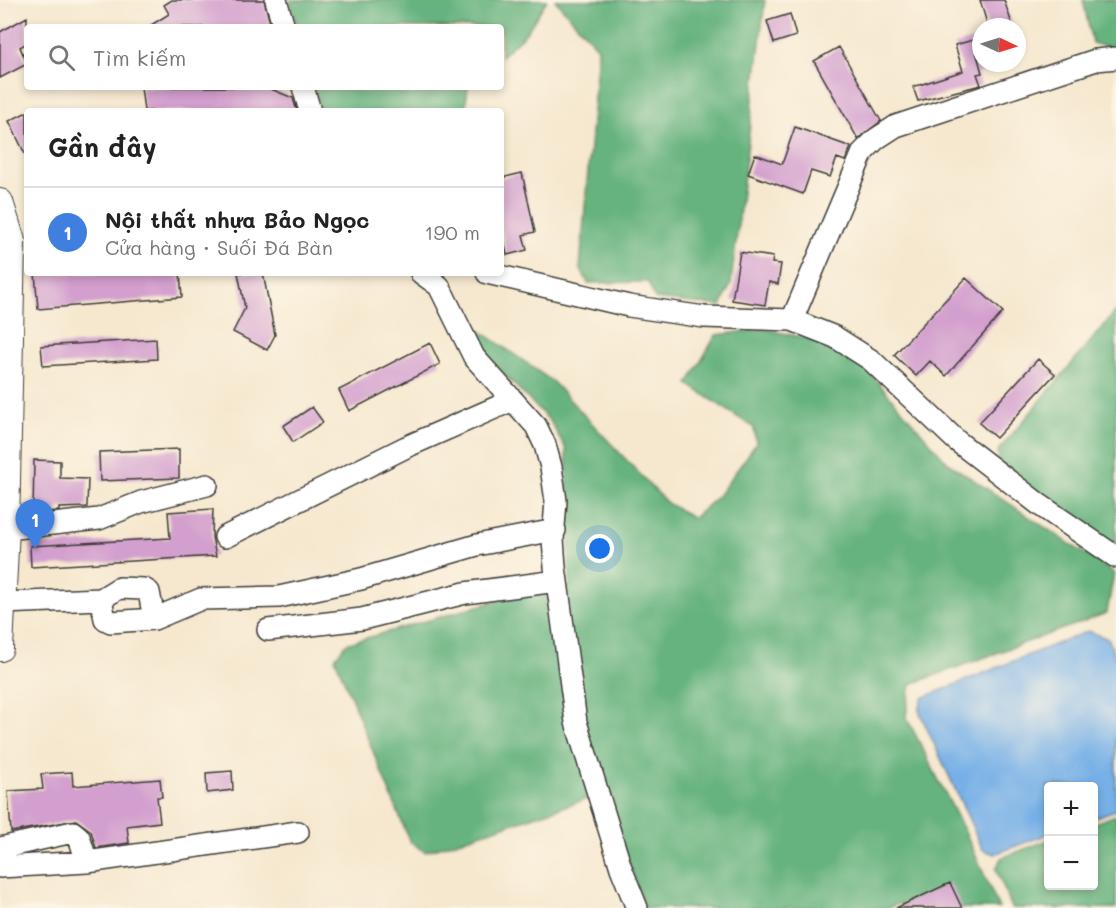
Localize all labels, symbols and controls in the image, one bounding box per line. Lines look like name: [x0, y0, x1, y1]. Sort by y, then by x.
north arrow: [972, 18, 1026, 72]
search box: [24, 24, 504, 90]
icon: search: [45, 41, 78, 74]
text: Tìm kiếm: [93, 43, 186, 72]
text: Gần đây: [48, 130, 157, 164]
text: Nội thất nhựa Bảo Ngọc: [105, 205, 370, 234]
text: 1: [63, 219, 72, 245]
text: 190 m: [425, 219, 480, 245]
text: Cửa hàng · Suối Đá Bàn: [105, 234, 333, 260]
pin: 1: [15, 500, 54, 549]
your location: [585, 534, 614, 563]
map controls: [1044, 782, 1098, 890]
button: +: [1044, 782, 1098, 836]
button: −: [1044, 836, 1098, 890]

